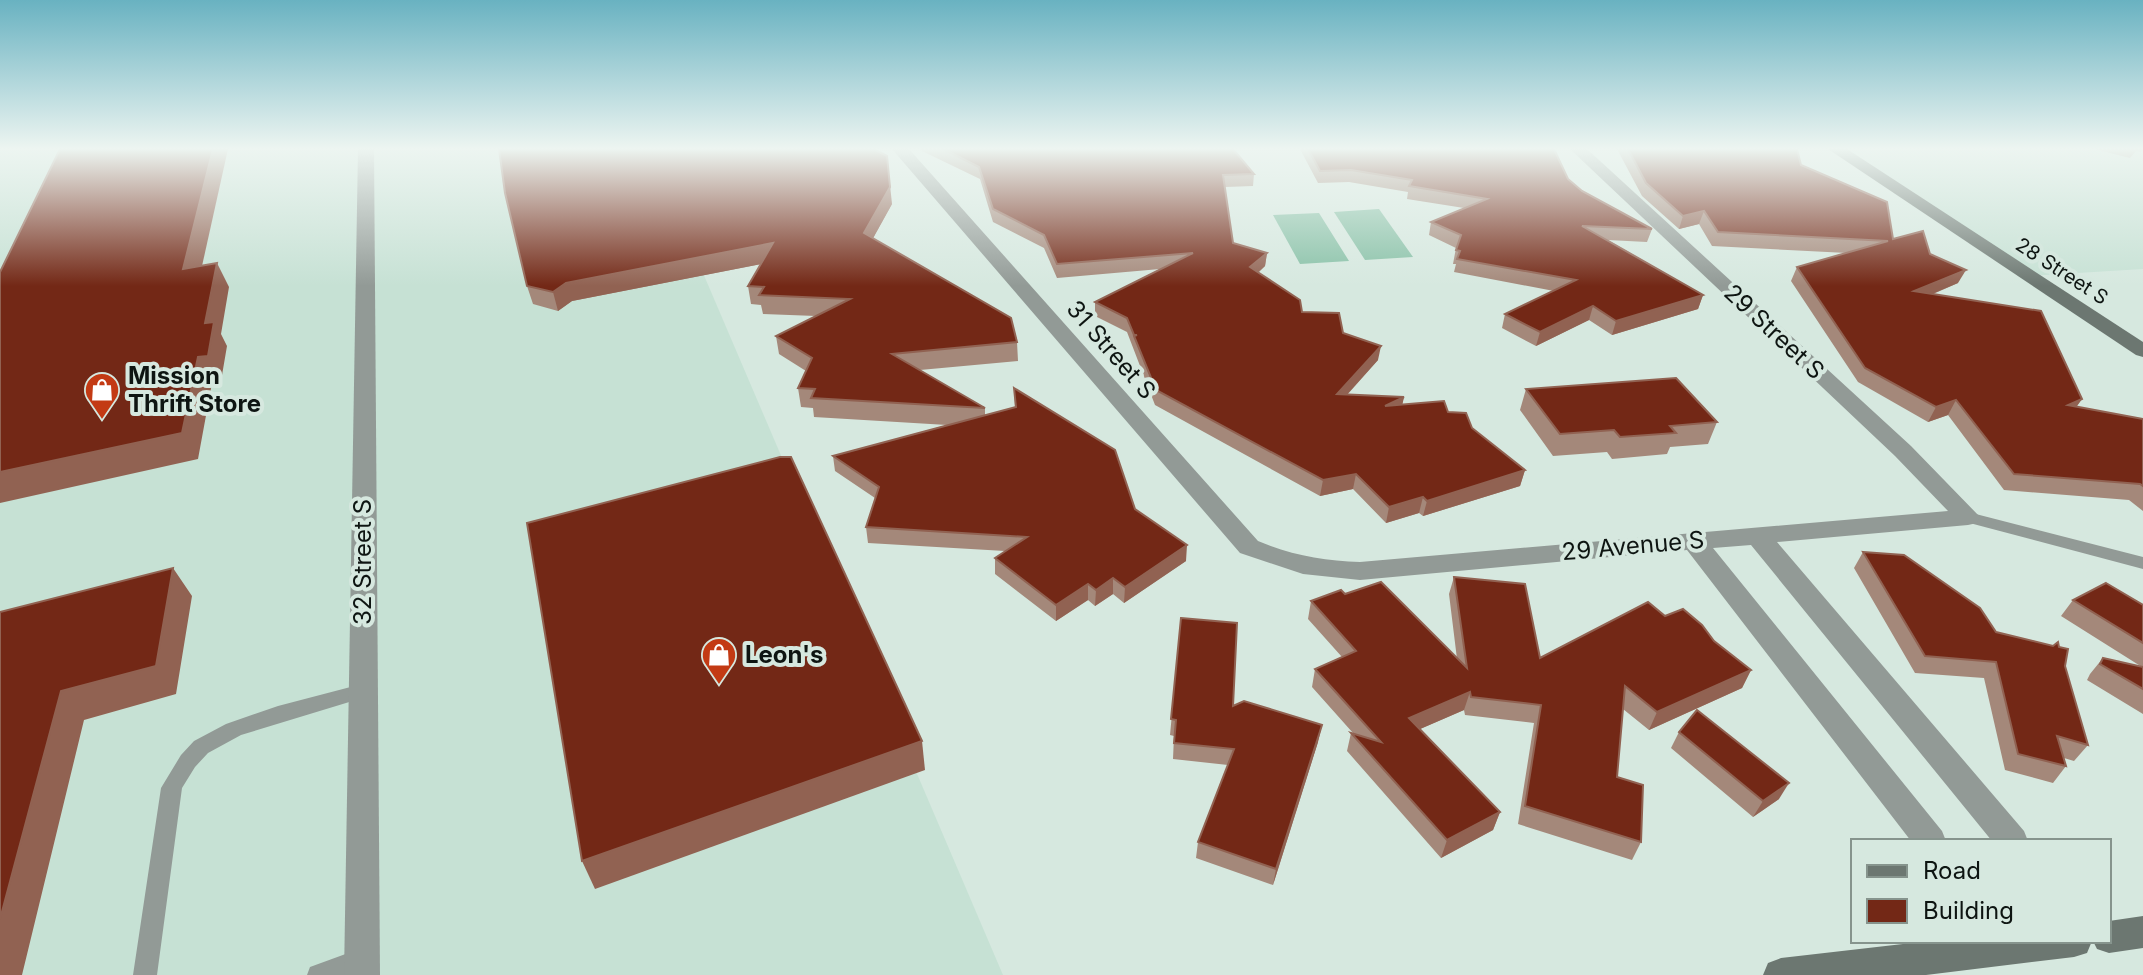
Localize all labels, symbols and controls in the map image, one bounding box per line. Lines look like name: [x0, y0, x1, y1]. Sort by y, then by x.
street label: 28 Street S: [2011, 232, 2113, 310]
street label: 29 Street S: [1718, 278, 1830, 385]
street label: 31 Street S: [1061, 294, 1162, 405]
place label: Mission Thrift Store: [128, 361, 261, 418]
shop icon: Mission Thrift Store: [83, 371, 121, 421]
street label: 32 Street S: [348, 499, 377, 625]
street label: 29 Avenue S: [1561, 525, 1705, 566]
shop icon: Leon's: [700, 636, 738, 686]
place label: Leon's: [745, 640, 823, 669]
legend: [1851, 839, 2111, 943]
text: Road: [1923, 856, 1981, 885]
text: Building: [1923, 896, 2014, 925]

